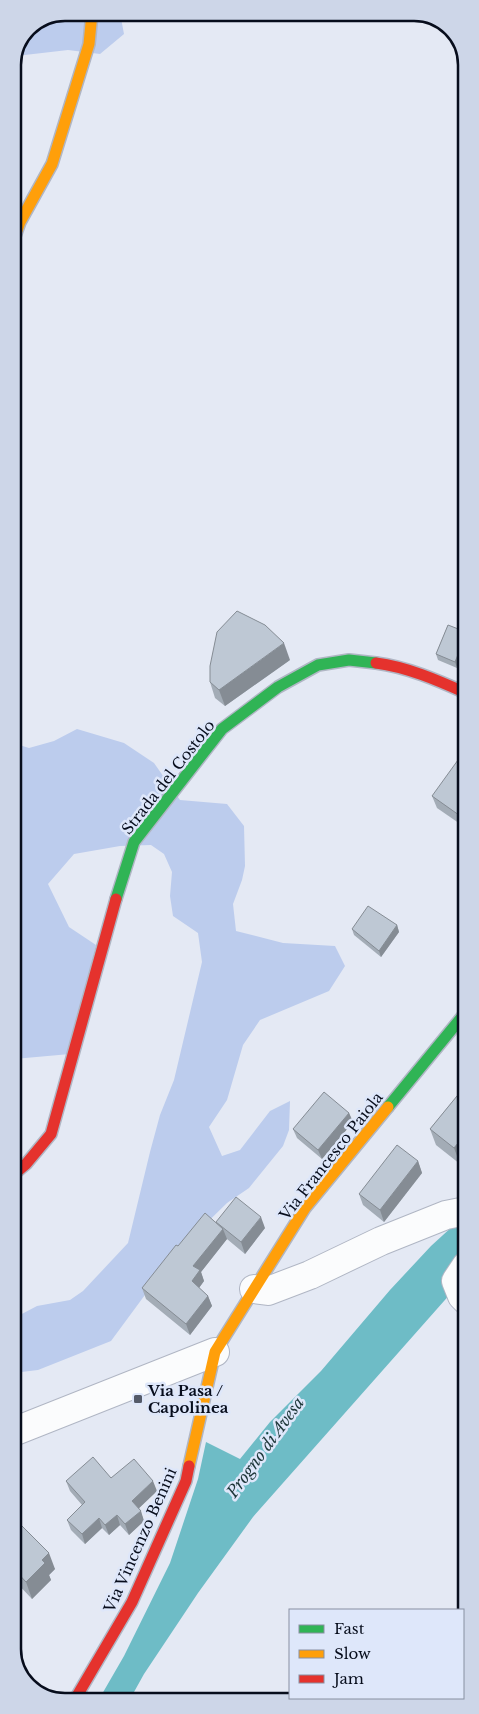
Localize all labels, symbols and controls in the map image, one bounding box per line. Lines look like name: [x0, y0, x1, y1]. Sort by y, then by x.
street label: Strada del Costolo: [117, 716, 219, 838]
street label: Via Francesco Paiola: [275, 1088, 387, 1225]
place label: Via Pasa / Capolinea: [147, 1381, 229, 1417]
marker: Via Pasa / Capolinea: [132, 1393, 144, 1405]
water label: Progno di Avesa: [221, 1393, 308, 1502]
street label: Via Vincenzo Benini: [99, 1465, 180, 1616]
legend: [289, 1609, 464, 1699]
text: Fast: [334, 1619, 365, 1638]
text: Slow: [334, 1644, 371, 1663]
text: Jam: [332, 1669, 364, 1688]

